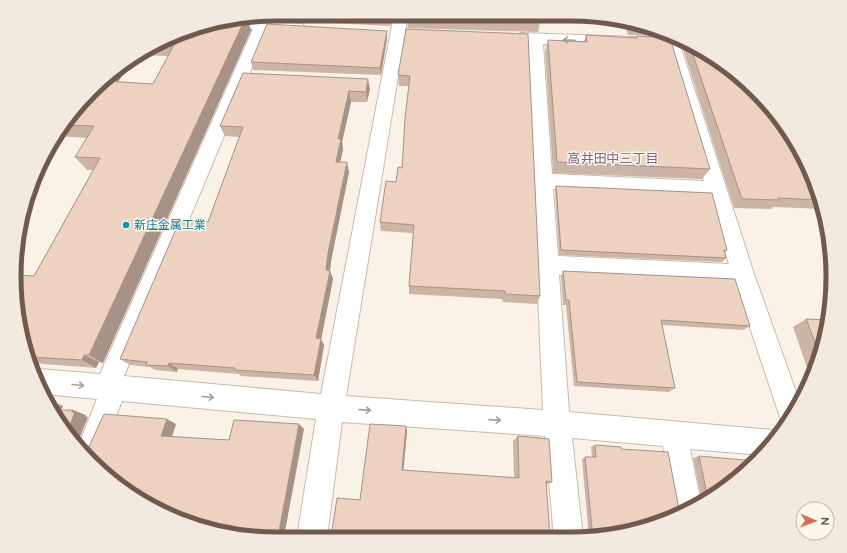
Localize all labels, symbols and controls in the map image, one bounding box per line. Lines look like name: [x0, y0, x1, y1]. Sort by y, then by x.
one-way arrow: [563, 36, 576, 43]
district label: 高井田中三丁目: [567, 151, 659, 166]
place label: 新庄金属工業: [134, 218, 206, 232]
marker: 新庄金属工業: [121, 220, 131, 230]
one-way arrow: [71, 381, 84, 388]
one-way arrow: [201, 393, 214, 400]
one-way arrow: [358, 407, 371, 414]
one-way arrow: [488, 416, 501, 423]
north arrow: [795, 501, 835, 541]
text: N: [818, 517, 831, 526]

